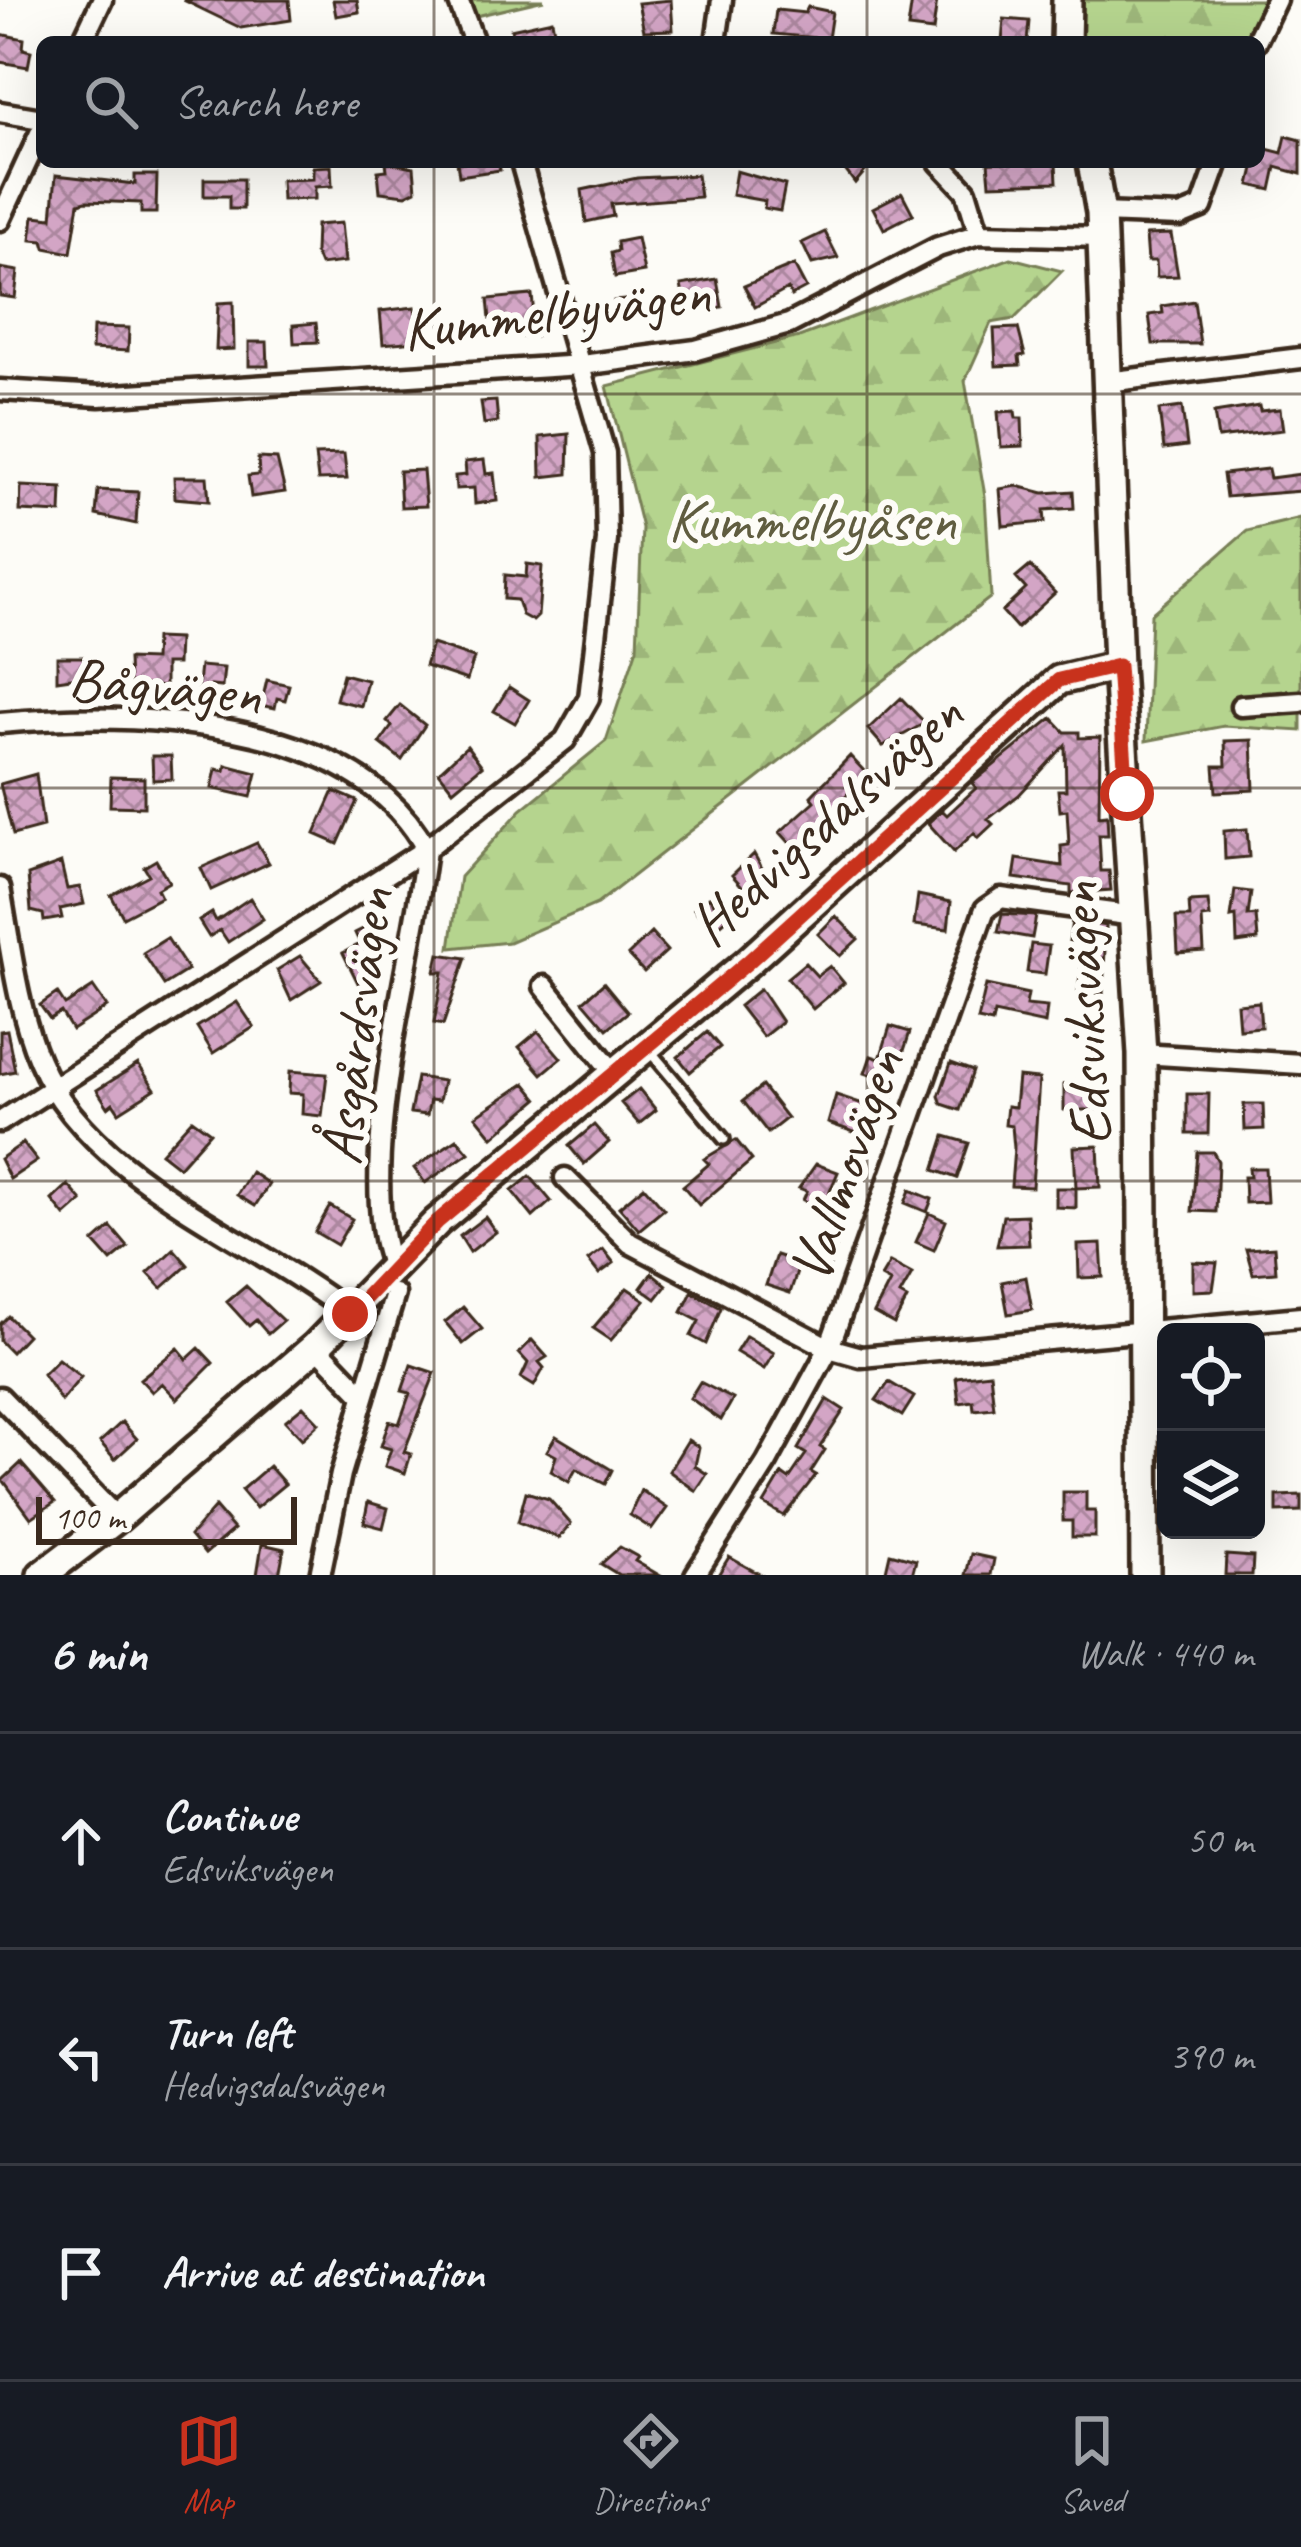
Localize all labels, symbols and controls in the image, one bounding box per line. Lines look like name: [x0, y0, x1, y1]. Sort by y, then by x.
search box: [36, 36, 1265, 168]
icon: search: [78, 69, 144, 135]
text: Search here: [174, 74, 357, 131]
street label: Kummelbyvägen: [398, 254, 715, 368]
park label: Kummelbyåsen: [668, 482, 957, 558]
street label: Bågvägen: [66, 640, 265, 732]
street label: Hedvigsdalsvägen: [673, 675, 979, 962]
route start: [1100, 767, 1154, 821]
street label: Edsviksvägen: [1039, 880, 1129, 1147]
street label: Åsgårdsvägen: [301, 883, 411, 1169]
street label: Vallmovägen: [771, 1038, 922, 1292]
route end: [323, 1287, 377, 1341]
map controls: [1157, 1323, 1265, 1539]
button: locate: [1157, 1323, 1265, 1431]
button: layers: [1157, 1431, 1265, 1539]
scale bar: [36, 1491, 297, 1544]
text: 100 m: [54, 1497, 125, 1539]
text: 6 min: [48, 1621, 147, 1685]
text: Walk · 440 m: [1077, 1629, 1253, 1678]
text: Continue: [162, 1788, 296, 1845]
icon: ahead: [48, 1808, 114, 1874]
text: 50 m: [1187, 1816, 1253, 1865]
text: Edsviksvägen: [162, 1845, 333, 1894]
text: Turn left: [162, 2004, 292, 2061]
icon: left: [48, 2024, 114, 2090]
text: 390 m: [1169, 2032, 1253, 2081]
text: Hedvigsdalsvägen: [162, 2061, 385, 2110]
icon: arrive: [48, 2240, 114, 2306]
text: Arrive at destination: [162, 2244, 484, 2301]
tab: Map: [176, 2408, 242, 2522]
tab: Directions: [593, 2408, 708, 2522]
tab: Saved: [1059, 2408, 1125, 2522]

